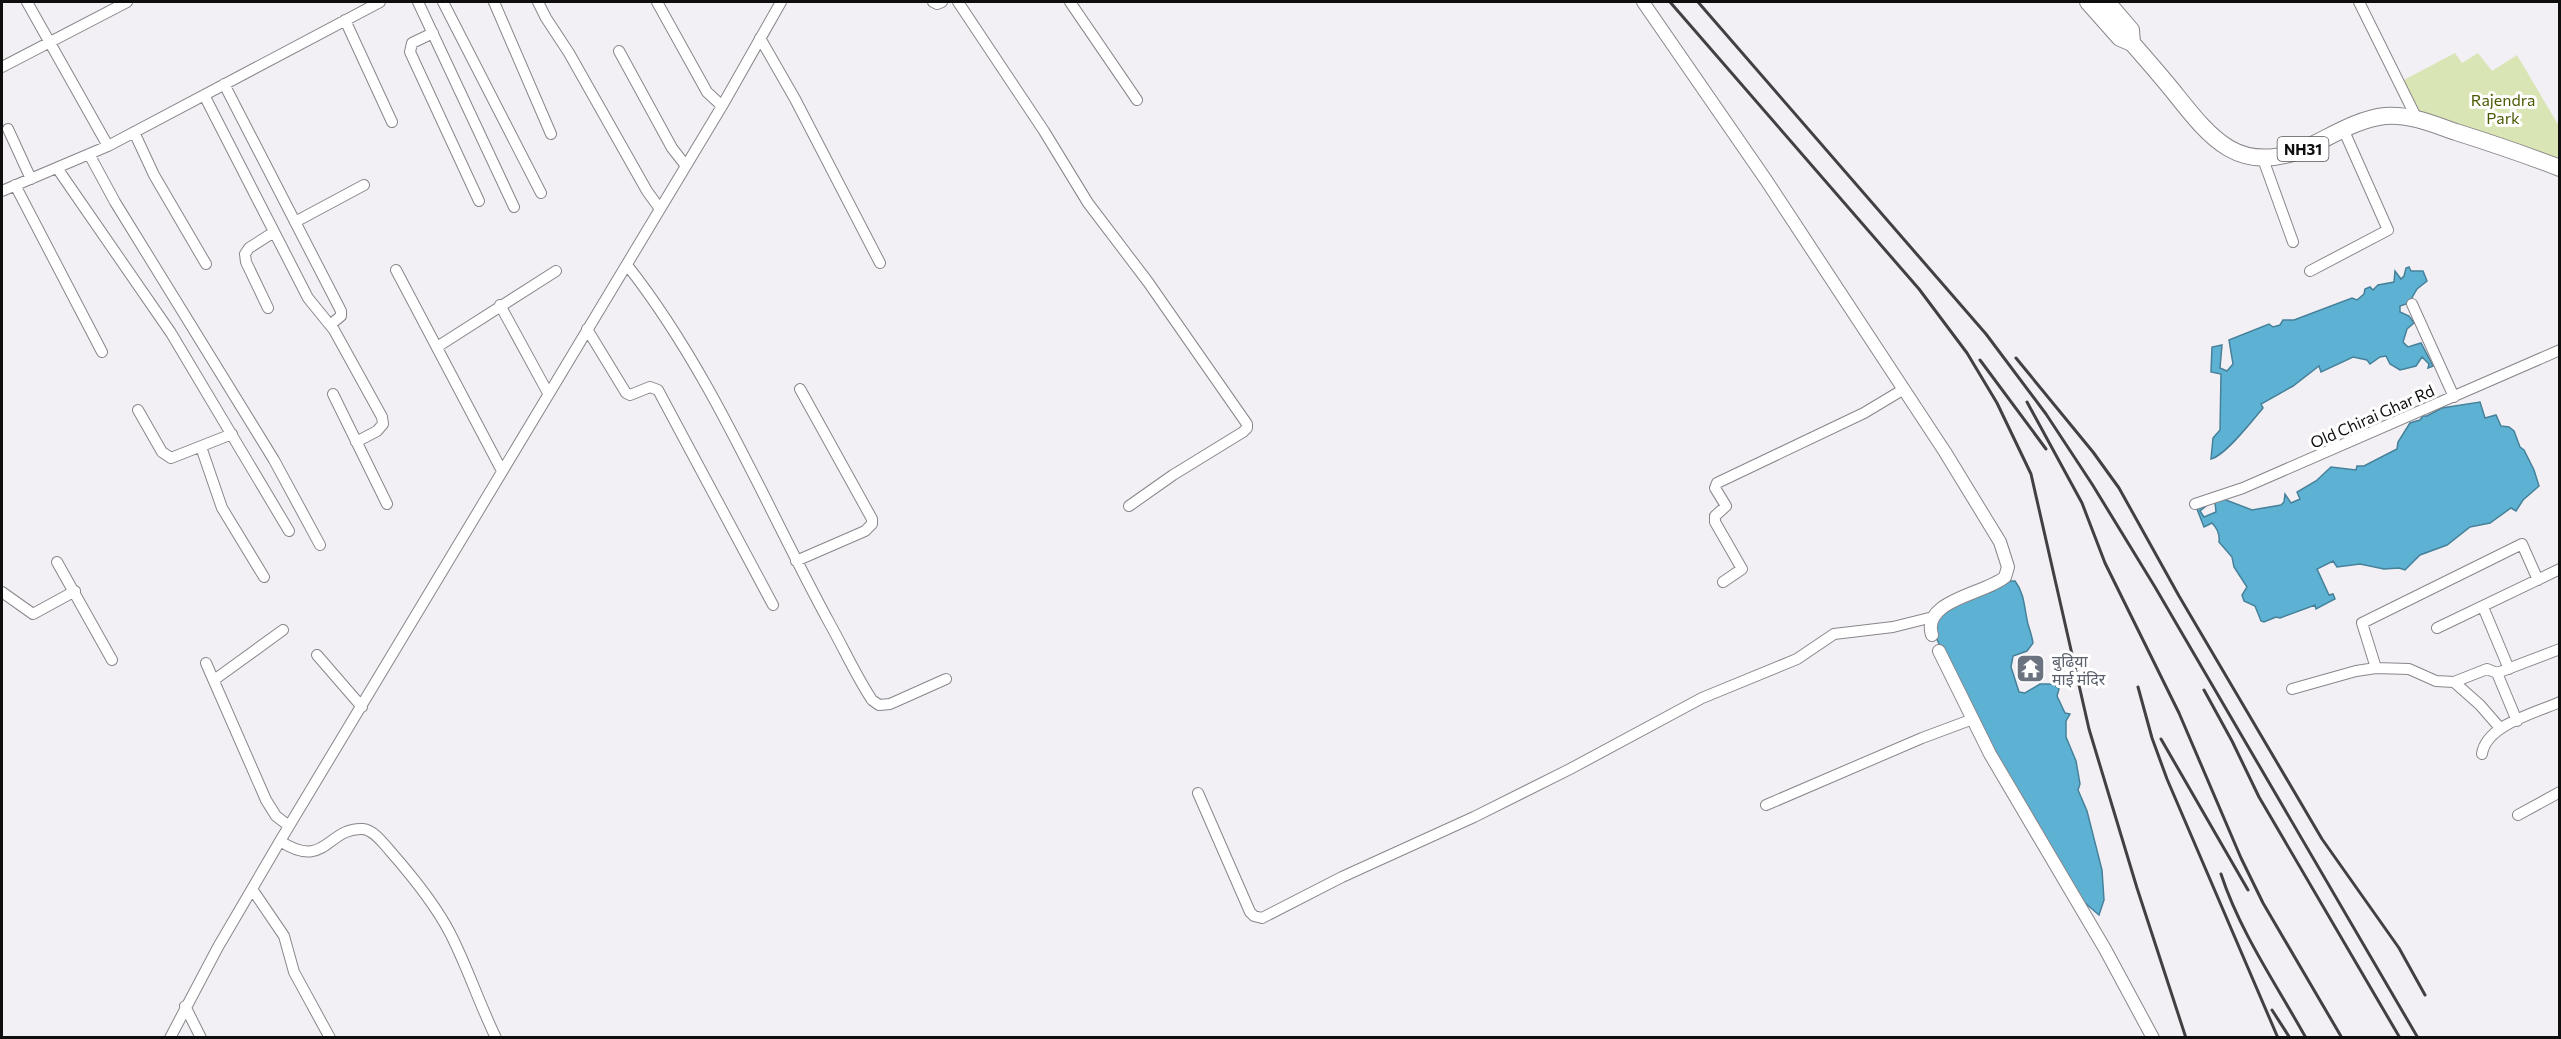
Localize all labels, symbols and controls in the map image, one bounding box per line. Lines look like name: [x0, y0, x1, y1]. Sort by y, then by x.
park label: Rajendra Park: [2471, 90, 2535, 127]
road number: NH31: [2278, 137, 2328, 161]
street label: Old Chirai Ghar Rd: [2307, 380, 2437, 452]
place label: बुढ़िया माई मंदिर: [2052, 651, 2106, 688]
temple icon: बुढ़िया माई मंदिर: [2015, 653, 2047, 685]

